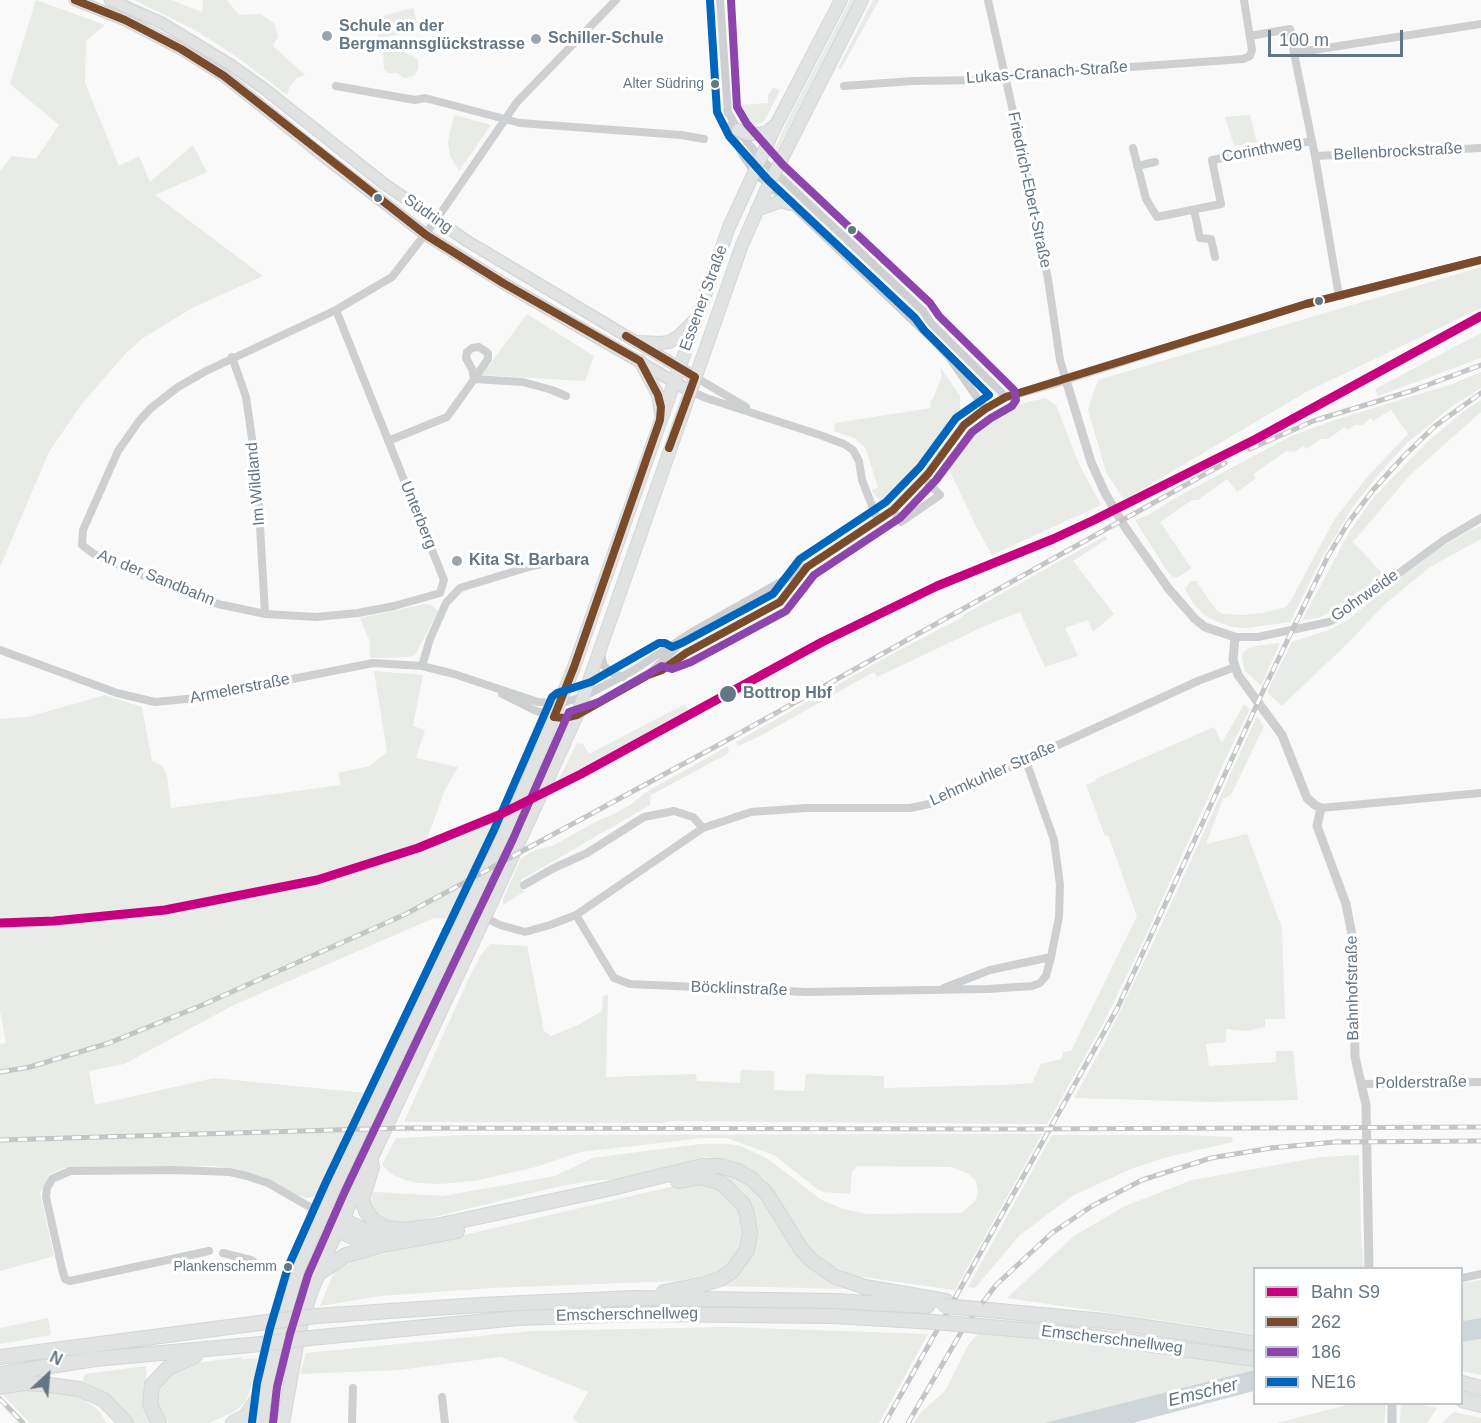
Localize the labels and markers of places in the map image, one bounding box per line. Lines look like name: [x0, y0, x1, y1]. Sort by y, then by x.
place label: Schule an der Bergmannsglückstrasse: [339, 17, 525, 55]
marker: Schule an der Bergmannsglückstrasse: [320, 29, 334, 43]
place label: Schiller-Schule: [548, 29, 664, 49]
marker: Schiller-Schule: [529, 32, 543, 46]
place label: Alter Südring: [623, 76, 704, 92]
marker: Alter Südring: [709, 78, 721, 90]
unlabelled marker: [372, 192, 384, 204]
unlabelled marker: [846, 224, 858, 236]
unlabelled marker: [1313, 295, 1325, 307]
place label: Kita St. Barbara: [469, 551, 589, 571]
marker: Kita St. Barbara: [450, 554, 464, 568]
marker: Bottrop Hbf: [718, 684, 738, 704]
place label: Bottrop Hbf: [743, 684, 832, 704]
place label: Plankenschemm: [174, 1259, 277, 1275]
marker: Plankenschemm: [282, 1261, 294, 1273]

